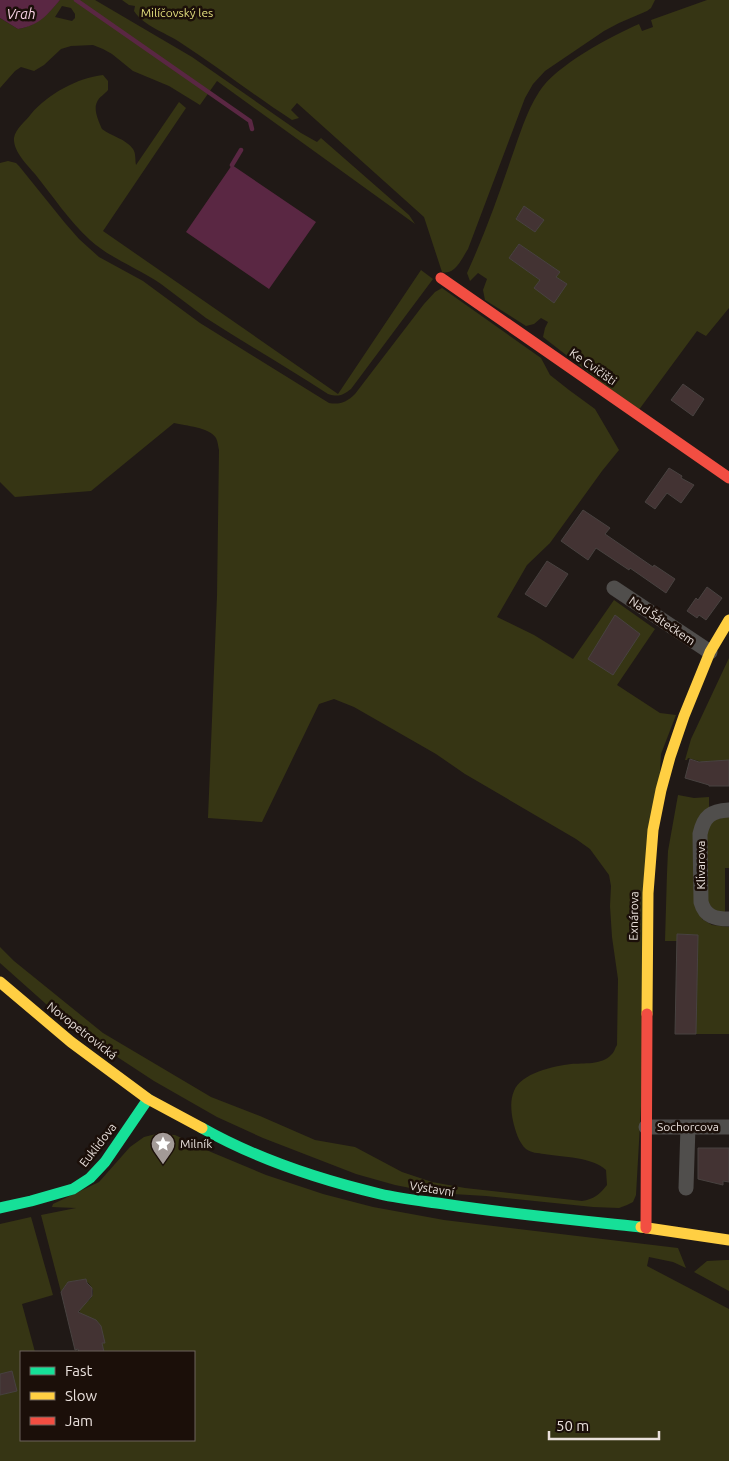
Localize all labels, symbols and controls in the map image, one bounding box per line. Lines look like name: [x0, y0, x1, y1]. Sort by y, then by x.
water label: Vrah: [7, 6, 36, 22]
park label: Milíčovský les: [141, 6, 213, 19]
street label: Ke Cvičišti: [567, 346, 619, 387]
street label: Nad Šátečkem: [627, 594, 698, 647]
street label: Klivarova: [694, 841, 707, 889]
street label: Exnárova: [627, 891, 640, 941]
street label: Novopetrovická: [45, 999, 120, 1062]
street label: Euklidova: [77, 1120, 119, 1169]
street label: Sochorcova: [657, 1120, 719, 1133]
place icon: Milník: [150, 1131, 176, 1165]
place label: Milník: [180, 1137, 212, 1150]
street label: Výstavní: [409, 1179, 456, 1199]
legend: [20, 1351, 195, 1441]
text: Fast: [65, 1362, 93, 1379]
text: Slow: [65, 1387, 98, 1404]
scale bar: [549, 1408, 659, 1440]
text: Jam: [65, 1412, 93, 1429]
text: 50 m: [556, 1417, 589, 1434]

